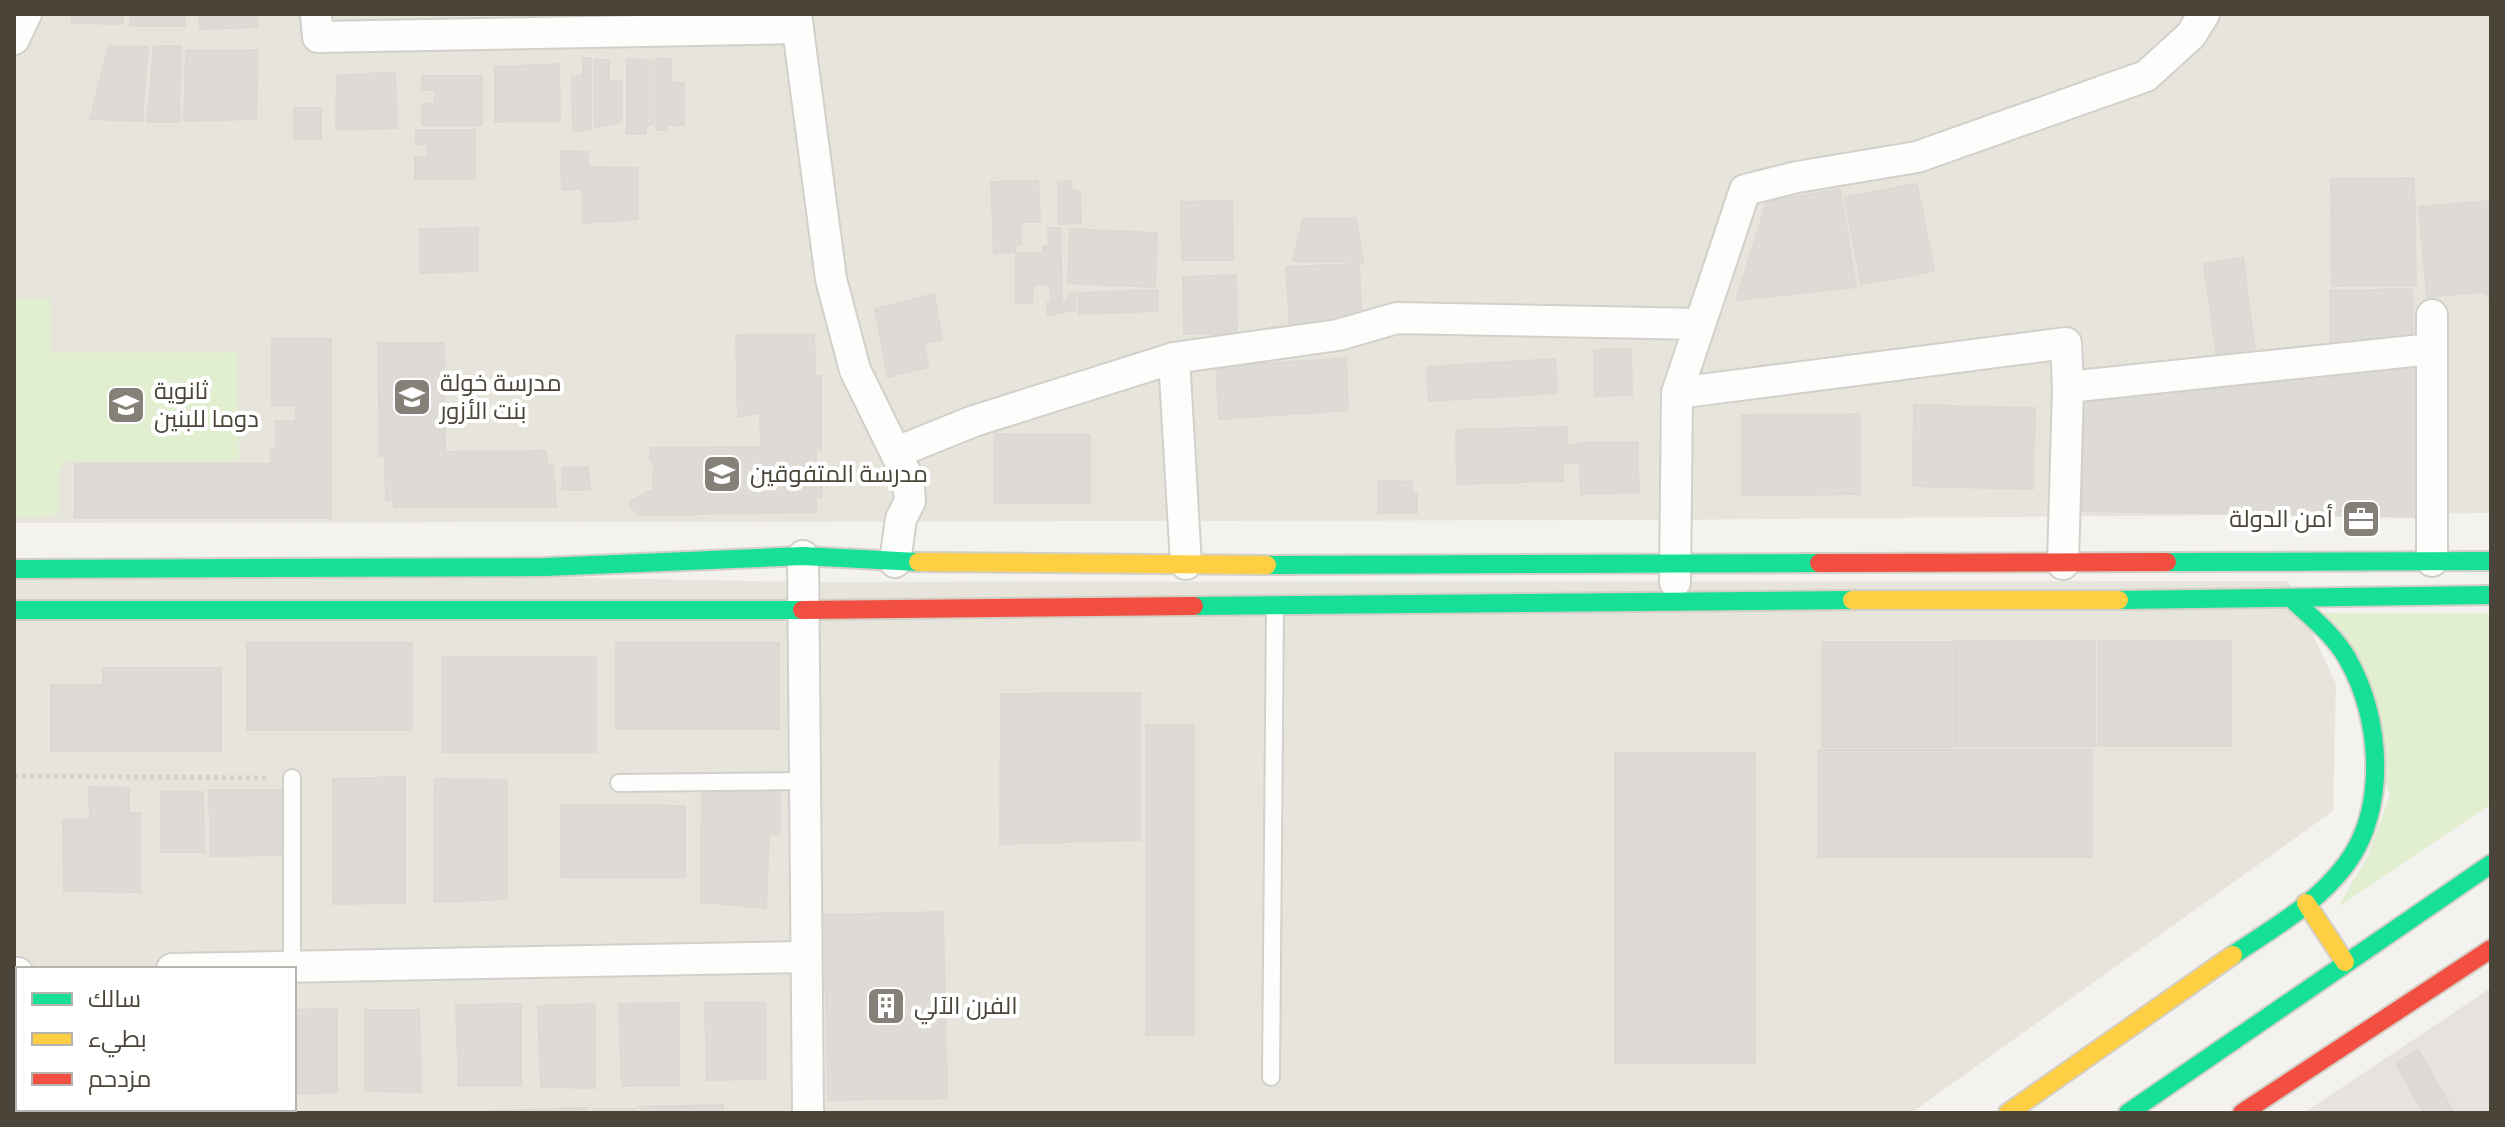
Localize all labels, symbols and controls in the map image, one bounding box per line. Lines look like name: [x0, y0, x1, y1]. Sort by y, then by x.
place label: مدرسة خولة بنت الأزور: [438, 366, 562, 426]
place label: ثانوية دوما للبنين: [154, 374, 259, 434]
school or university icon: مدرسة خولة بنت الأزور: [391, 376, 433, 418]
school or university icon: ثانوية دوما للبنين: [105, 384, 147, 426]
school or university icon: مدرسة المتفوقين: [701, 453, 743, 495]
place label: مدرسة المتفوقين: [750, 457, 928, 489]
office icon: أمن الدولة: [2340, 498, 2382, 540]
place label: أمن الدولة: [2229, 502, 2333, 534]
legend: [16, 967, 296, 1111]
text: سالك: [88, 982, 141, 1014]
building icon: الفرن الآلي: [865, 985, 907, 1027]
place label: الفرن الآلي: [914, 989, 1018, 1025]
text: بطيء: [88, 1022, 147, 1058]
text: مزدحم: [88, 1062, 151, 1095]

